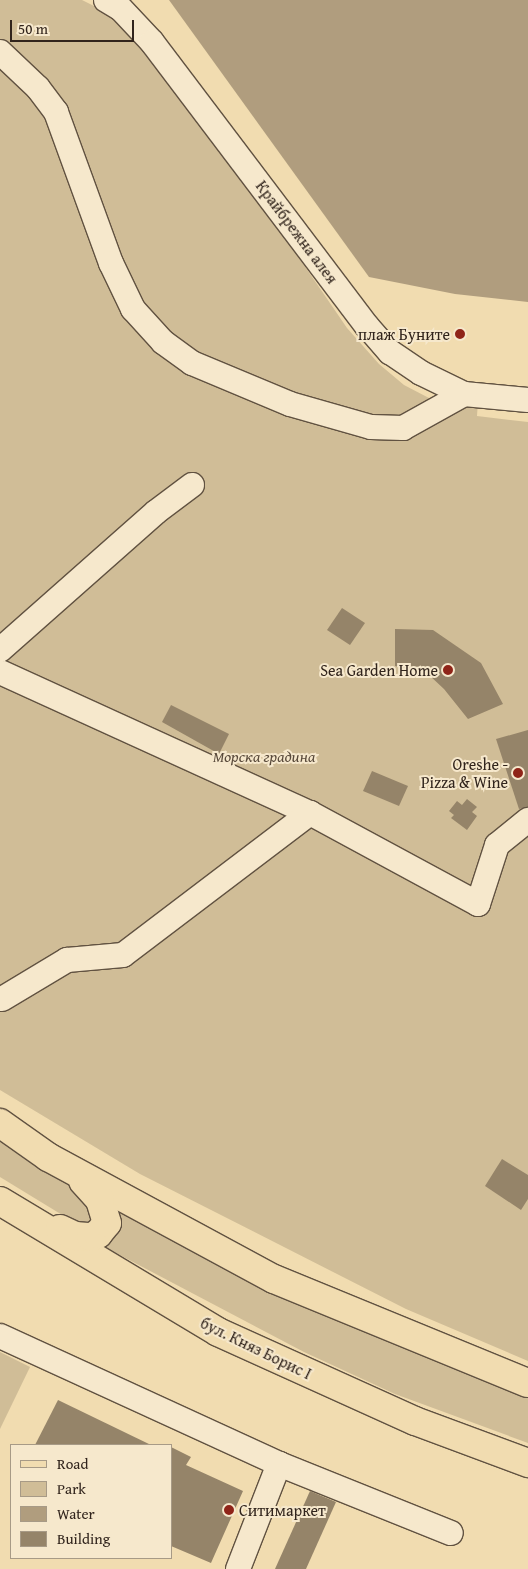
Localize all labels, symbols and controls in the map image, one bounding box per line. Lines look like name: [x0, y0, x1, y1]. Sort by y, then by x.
scale bar: [12, 10, 136, 42]
text: 50 m: [18, 18, 48, 39]
street label: Крайбрежна алея: [252, 177, 342, 287]
place label: плаж Буните: [358, 324, 450, 344]
marker: плаж Буните: [454, 328, 466, 340]
place label: Sea Garden Home: [320, 660, 438, 680]
marker: Sea Garden Home: [442, 664, 454, 676]
park label: Морска градина: [213, 746, 315, 766]
place label: Oreshe - Pizza & Wine: [421, 754, 508, 792]
marker: Oreshe - Pizza & Wine: [512, 767, 524, 779]
street label: бул. Княз Борис I: [197, 1313, 315, 1383]
legend: [10, 1444, 172, 1559]
text: Road: [57, 1453, 88, 1474]
text: Park: [57, 1478, 86, 1499]
place label: Ситимаркет: [239, 1500, 326, 1520]
text: Water: [57, 1503, 95, 1524]
marker: Ситимаркет: [223, 1504, 235, 1516]
text: Building: [57, 1528, 110, 1549]

